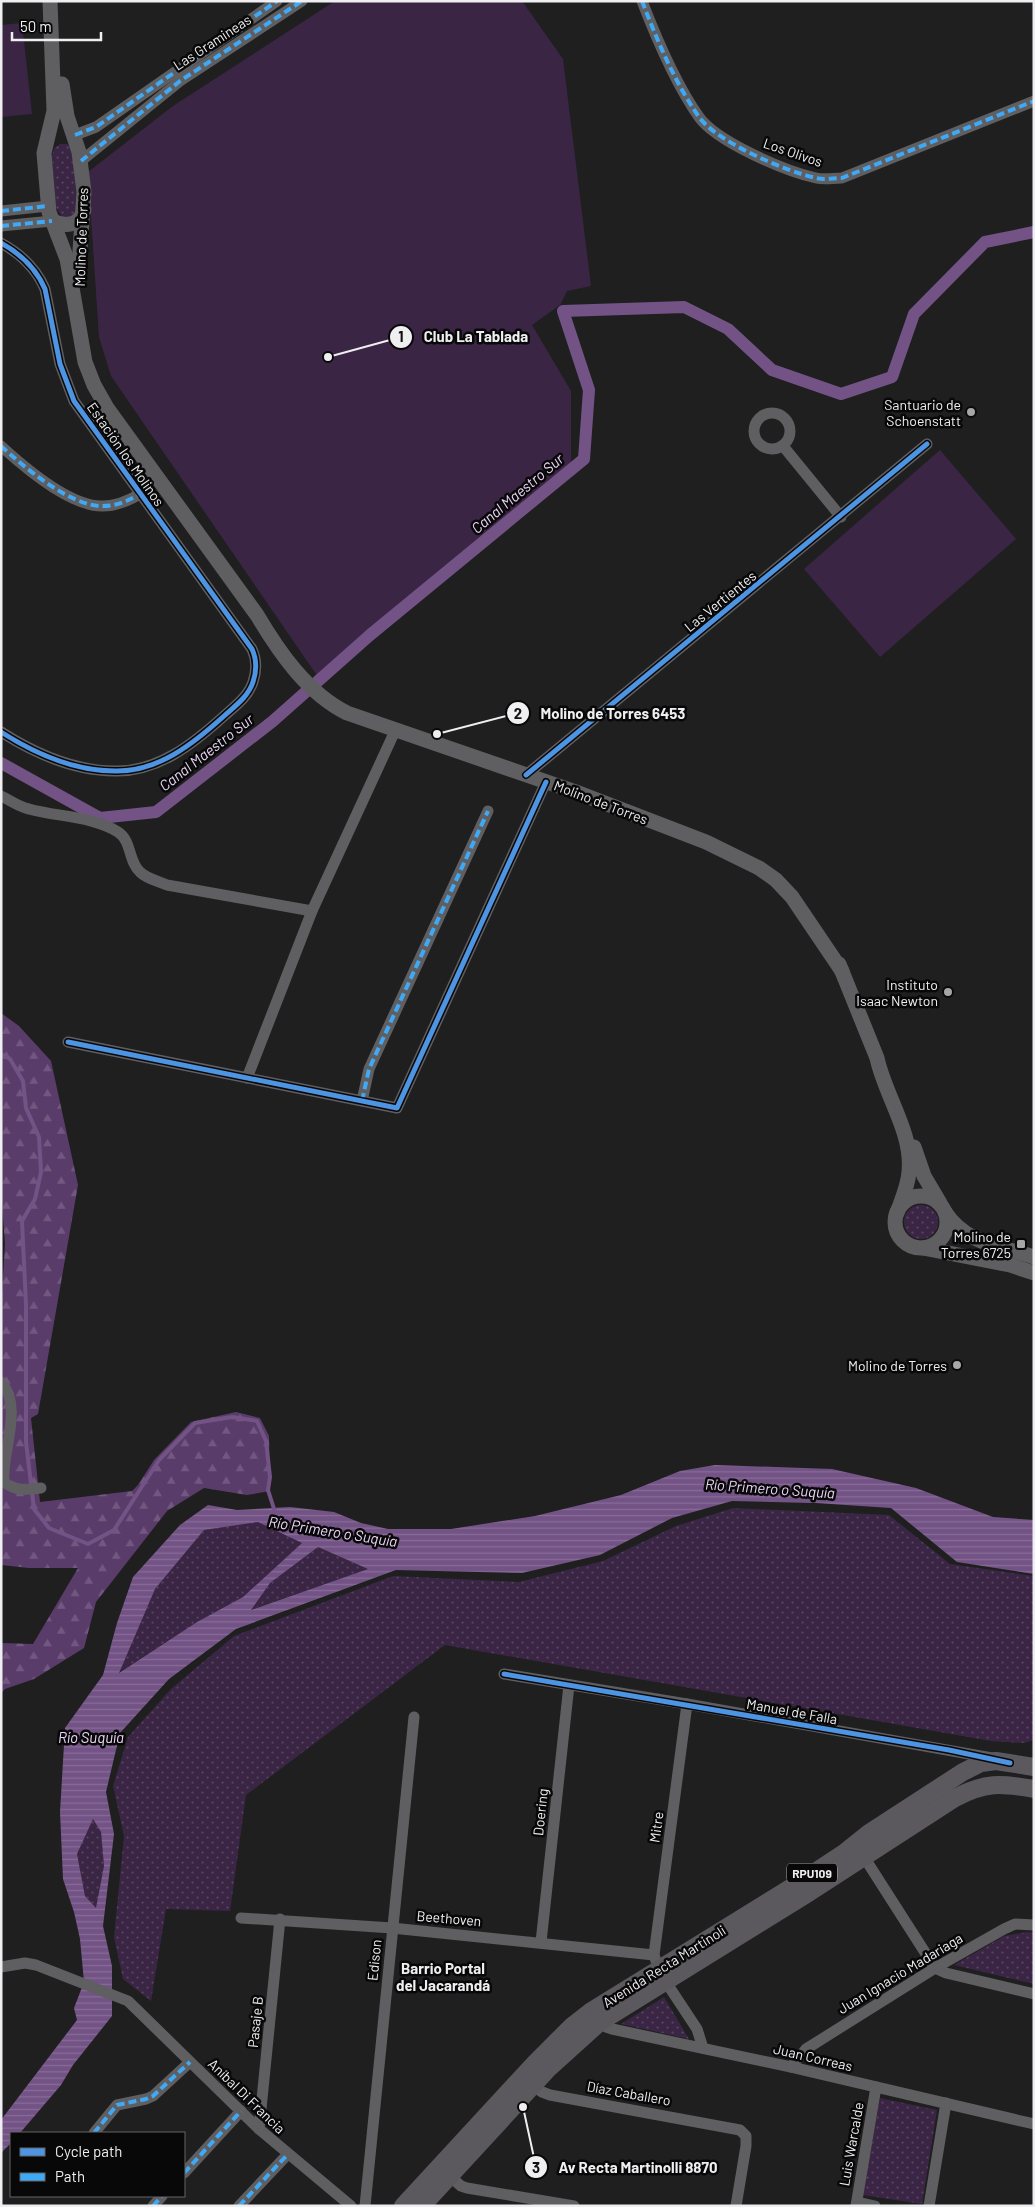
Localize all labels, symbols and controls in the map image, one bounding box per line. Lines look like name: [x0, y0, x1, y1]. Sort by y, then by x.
scale bar: [12, 10, 101, 42]
street label: Las Gramineas: [170, 10, 254, 73]
text: 50 m: [20, 17, 52, 35]
street label: Los Olivos: [761, 134, 825, 170]
street label: Molino de Torres: [71, 187, 91, 287]
callout: Club La Tablada: [388, 322, 538, 352]
text: 1: [398, 327, 404, 345]
text: Club La Tablada: [424, 327, 528, 345]
place label: Santuario de Schoenstatt: [884, 396, 961, 429]
street label: Estación los Molinos: [84, 399, 168, 509]
marker: Santuario de Schoenstatt: [965, 406, 977, 418]
water label: Canal Maestro Sur: [467, 449, 567, 537]
street label: Las Vertientes: [681, 567, 760, 635]
callout: Molino de Torres 6453: [506, 698, 695, 728]
text: 2: [514, 704, 522, 722]
text: Molino de Torres 6453: [541, 704, 685, 722]
water label: Canal Maestro Sur: [155, 709, 257, 794]
street label: Molino de Torres: [552, 776, 651, 828]
place label: Instituto Isaac Newton: [856, 976, 938, 1009]
marker: Instituto Isaac Newton: [942, 986, 954, 998]
place label: Molino de Torres 6725: [941, 1228, 1011, 1261]
marker: Molino de Torres 6725: [1015, 1238, 1027, 1250]
place label: Molino de Torres: [848, 1357, 947, 1374]
marker: Molino de Torres: [951, 1359, 963, 1371]
water label: Río Primero o Suquía: [704, 1474, 836, 1502]
water label: Río Primero o Suquía: [267, 1512, 399, 1550]
street label: Manuel de Falla: [745, 1695, 839, 1727]
water label: Río Suquía: [58, 1728, 124, 1746]
street label: Doering: [529, 1788, 551, 1836]
street label: Mitre: [645, 1810, 667, 1844]
road number: RPU109: [787, 1864, 837, 1882]
street label: Beethoven: [416, 1907, 482, 1929]
street label: Avenida Recta Martinoli: [599, 1921, 729, 2011]
street label: Juan Ignacio Madariaga: [835, 1929, 965, 2017]
street label: Edison: [363, 1938, 385, 1982]
district label: Barrio Portal del Jacarandá: [396, 1959, 490, 1994]
street label: Pasaje B: [244, 1995, 266, 2049]
street label: Juan Correas: [772, 2040, 854, 2074]
street label: Aníbal Di Francia: [205, 2055, 289, 2137]
street label: Díaz Caballero: [586, 2077, 672, 2109]
street label: Luis Warcalde: [835, 2101, 867, 2187]
legend: [10, 2132, 185, 2197]
text: Cycle path: [55, 2142, 122, 2160]
callout: Av Recta Martinolli 8870: [523, 2152, 727, 2182]
text: 3: [532, 2158, 540, 2176]
text: Av Recta Martinolli 8870: [559, 2158, 717, 2176]
text: Path: [55, 2167, 85, 2185]

